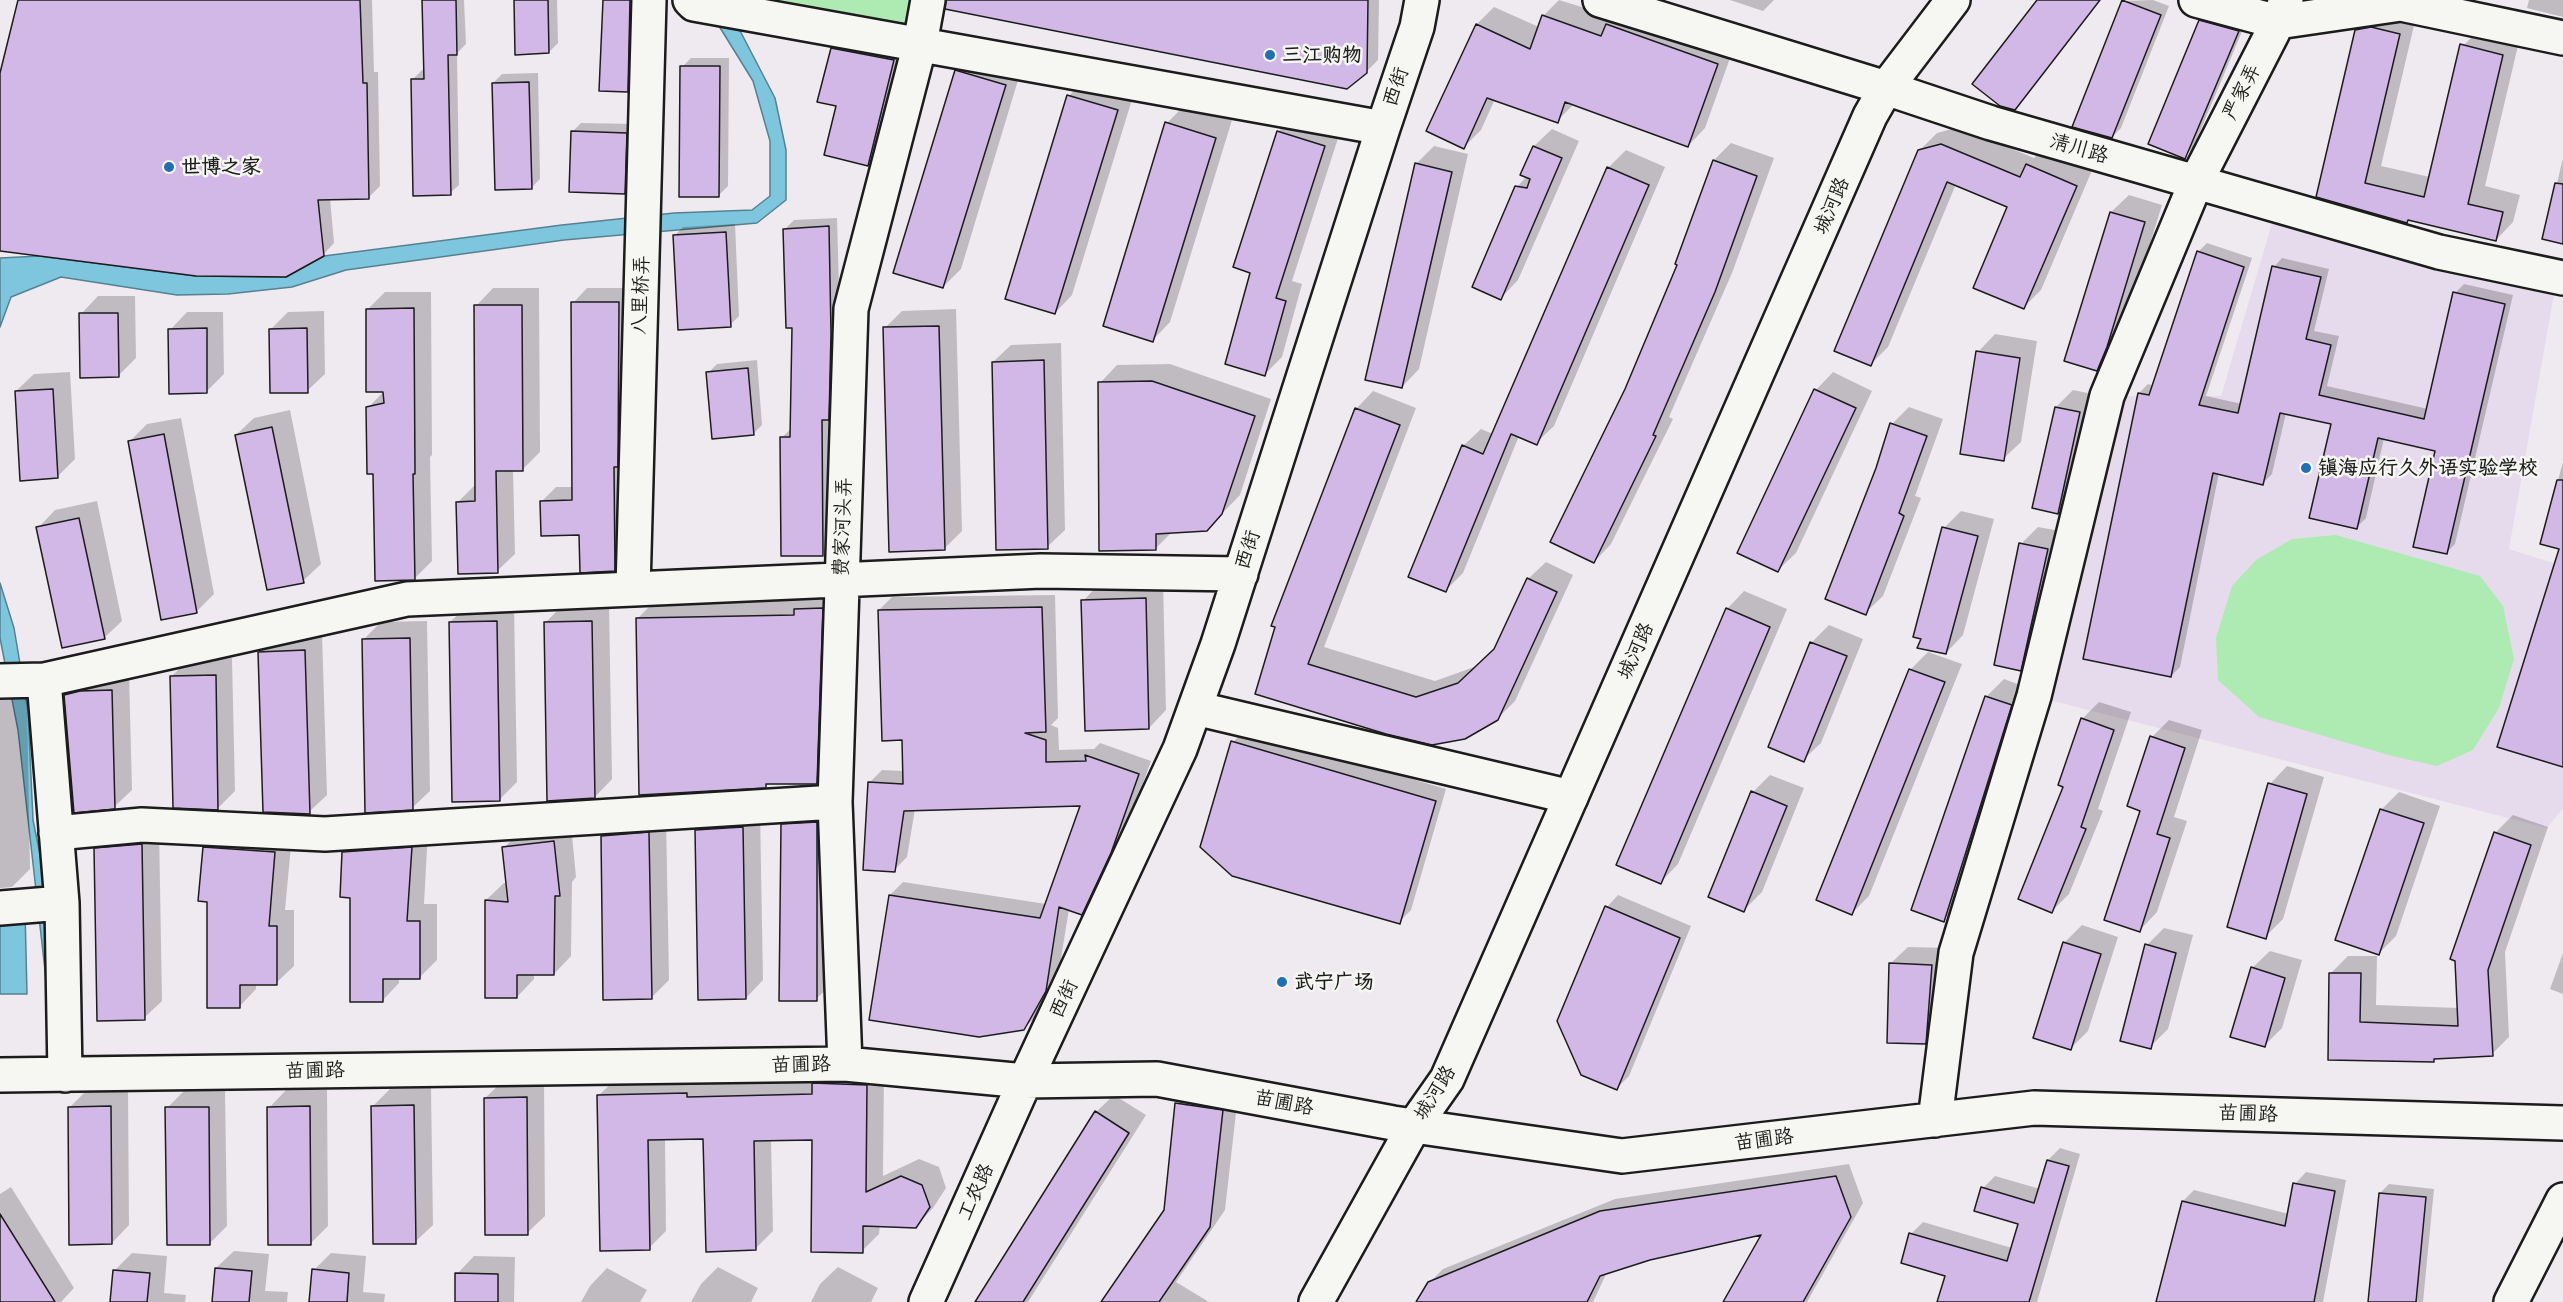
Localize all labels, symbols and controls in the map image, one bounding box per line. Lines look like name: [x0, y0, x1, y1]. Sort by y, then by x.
place label: 三江购物: [1282, 43, 1362, 67]
marker: 三江购物: [1263, 48, 1277, 62]
street label: 严家弄: [2218, 60, 2266, 124]
street label: 西街: [1378, 64, 1414, 110]
street label: 清川路: [2047, 129, 2111, 169]
place label: 世博之家: [181, 155, 261, 179]
marker: 世博之家: [162, 160, 176, 174]
street label: 城河路: [1809, 174, 1855, 238]
street label: 八里桥弄: [628, 255, 654, 335]
place label: 镇海应行久外语实验学校: [2318, 456, 2538, 480]
marker: 镇海应行久外语实验学校: [2299, 461, 2313, 475]
street label: 费家河头弄: [829, 477, 857, 577]
street label: 西街: [1230, 527, 1266, 573]
street label: 城河路: [1613, 619, 1659, 683]
place label: 武宁广场: [1294, 970, 1374, 994]
marker: 武宁广场: [1275, 975, 1289, 989]
street label: 西街: [1045, 976, 1083, 1022]
street label: 苗圃路: [771, 1052, 831, 1078]
street label: 苗圃路: [285, 1058, 345, 1084]
street label: 城河路: [1409, 1061, 1461, 1125]
street label: 苗圃路: [1252, 1085, 1316, 1121]
street label: 苗圃路: [2218, 1101, 2278, 1127]
street label: 苗圃路: [1733, 1124, 1795, 1156]
street label: 工农路: [953, 1160, 999, 1224]

